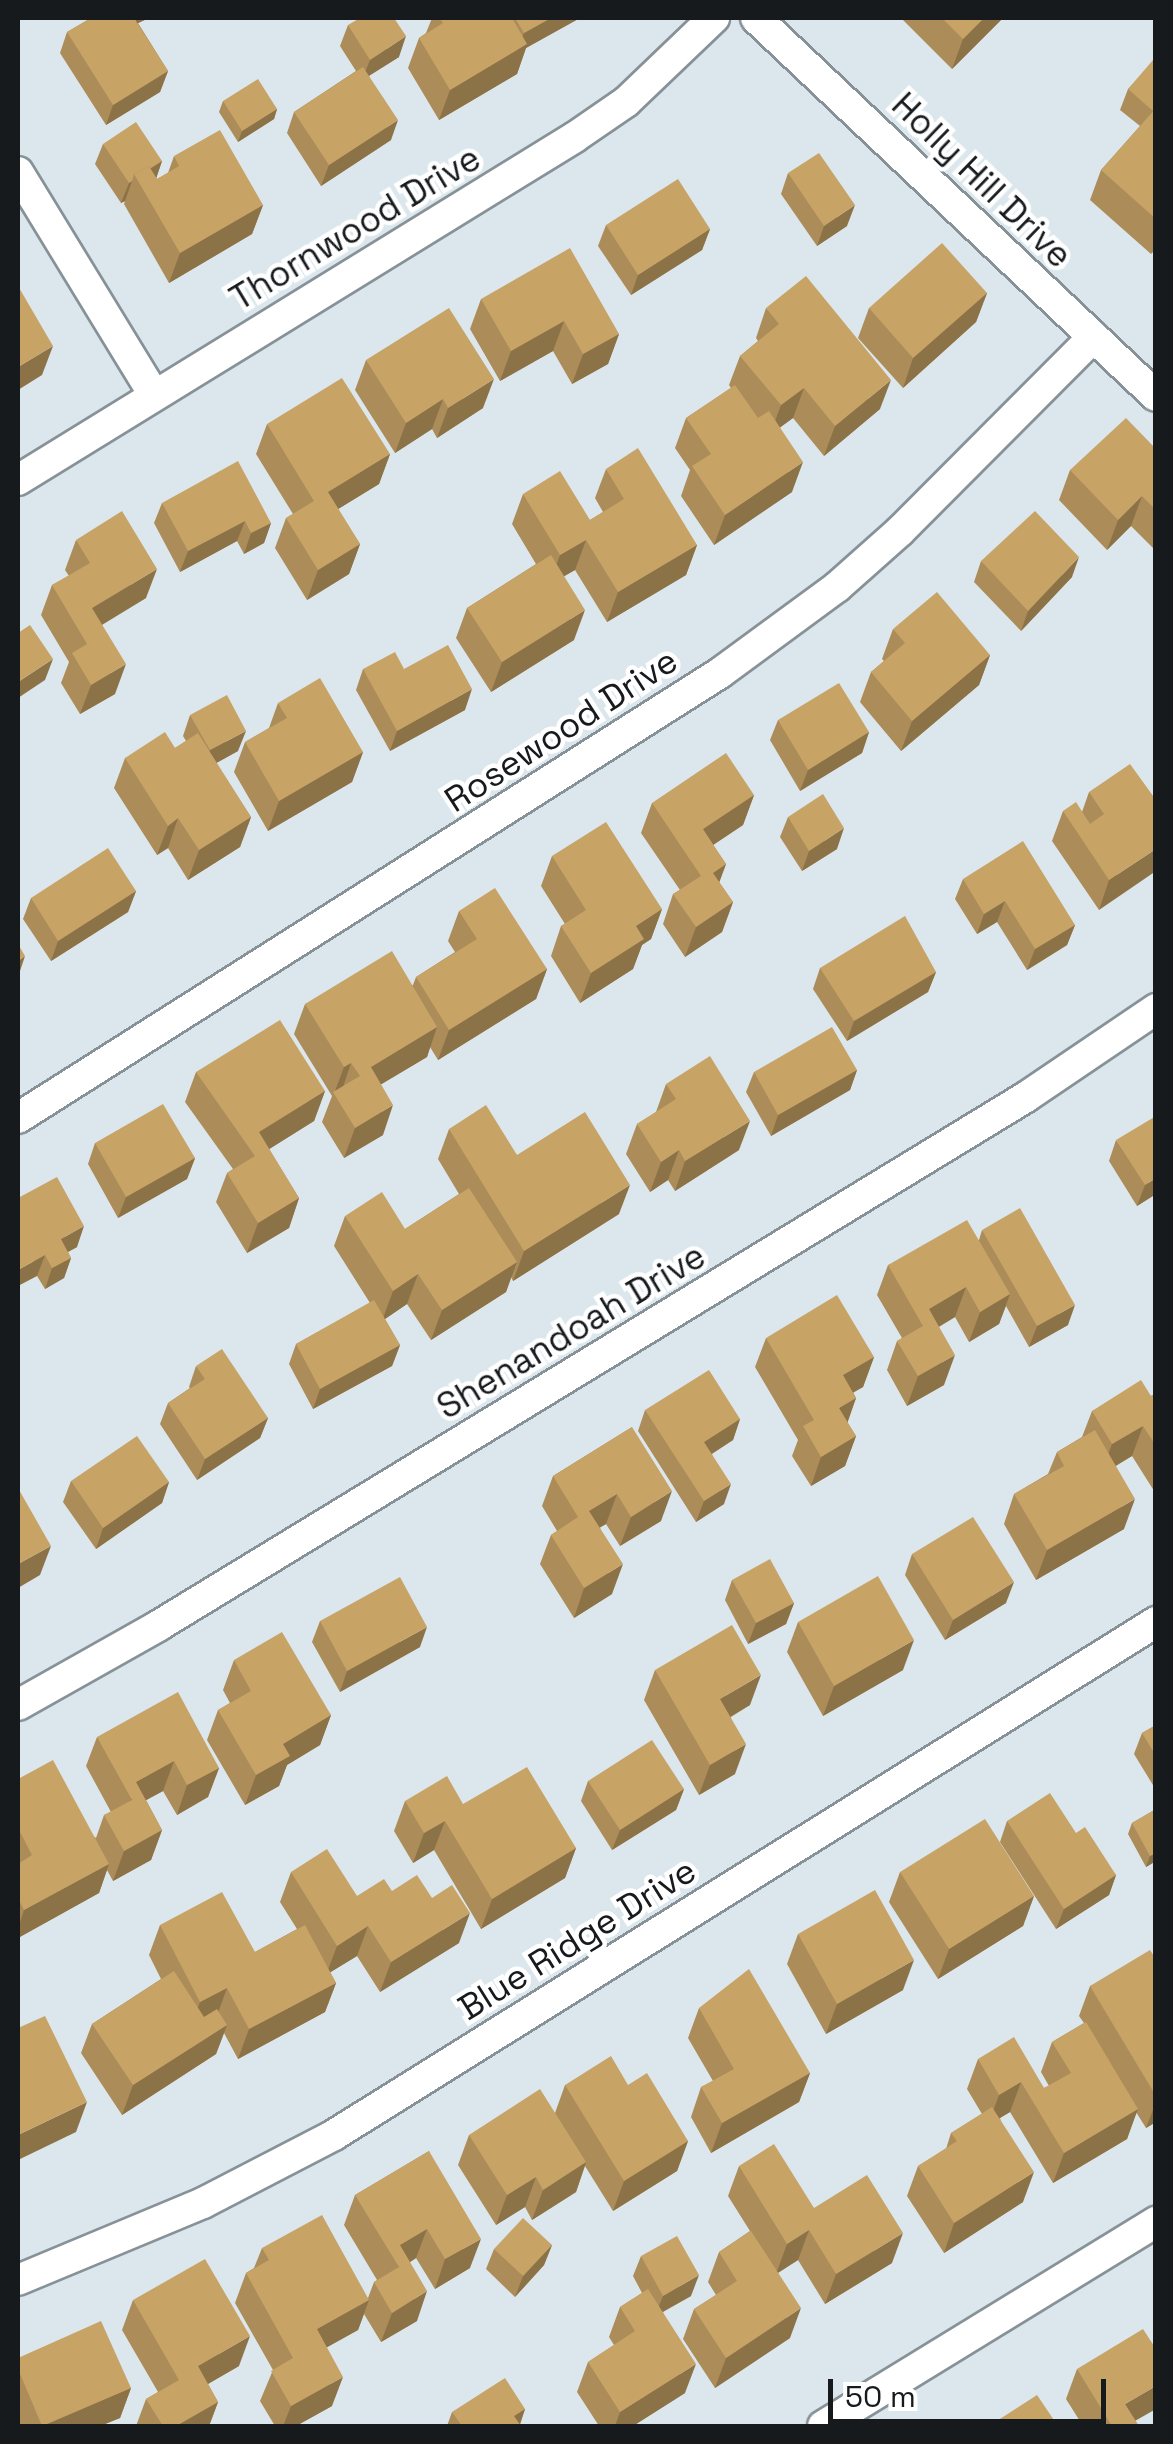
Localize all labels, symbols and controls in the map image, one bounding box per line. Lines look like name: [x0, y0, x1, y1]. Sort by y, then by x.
street label: Holly Hill Drive: [883, 84, 1081, 276]
street label: Thornwood Drive: [222, 137, 488, 319]
street label: Rosewood Drive: [437, 639, 685, 821]
street label: Shenandoah Drive: [429, 1234, 713, 1428]
street label: Blue Ridge Drive: [451, 1849, 703, 2029]
scale bar: [833, 2359, 1110, 2421]
text: 50 m: [845, 2377, 916, 2416]

